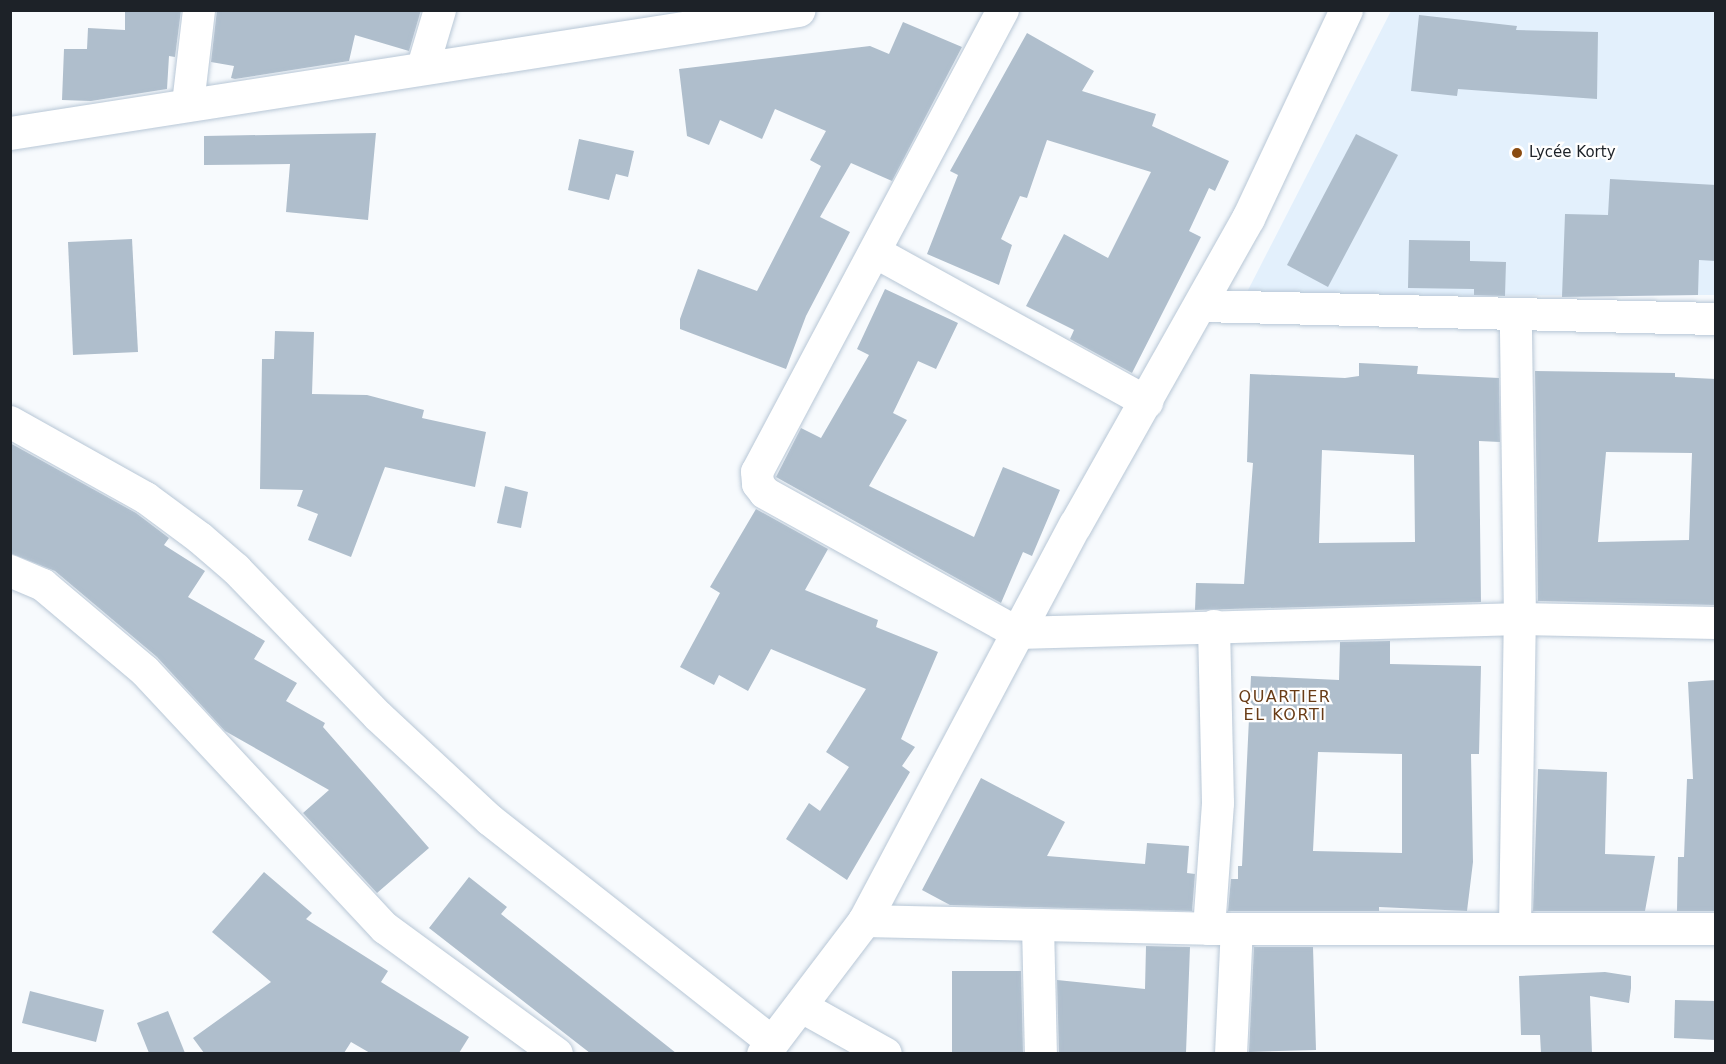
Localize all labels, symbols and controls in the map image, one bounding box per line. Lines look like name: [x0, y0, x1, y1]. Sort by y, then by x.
place label: Lycée Korty: [1529, 144, 1616, 162]
marker: Lycée Korty: [1510, 146, 1524, 160]
district label: QUARTIER EL KORTI: [1239, 687, 1331, 725]

